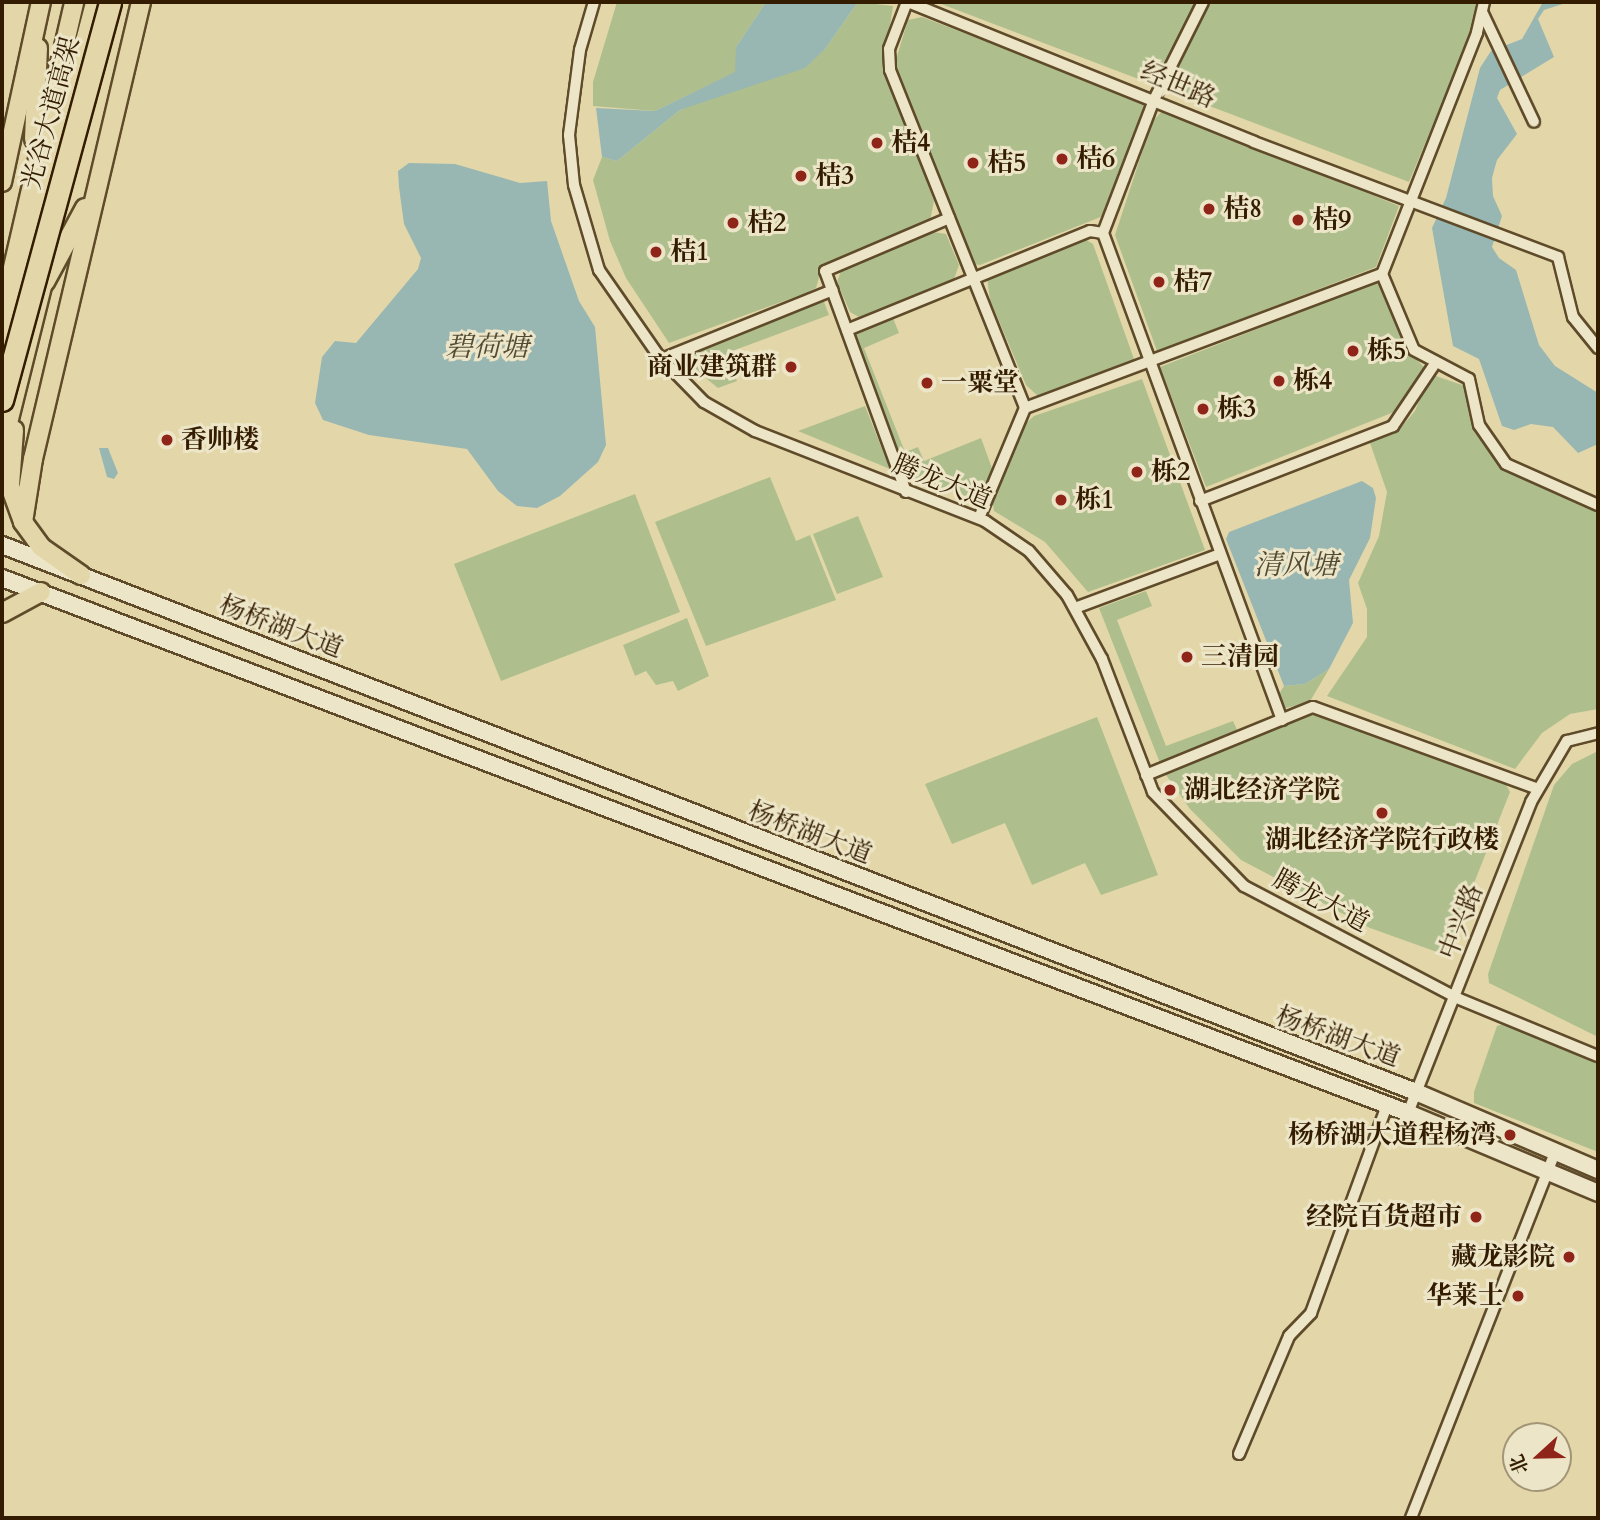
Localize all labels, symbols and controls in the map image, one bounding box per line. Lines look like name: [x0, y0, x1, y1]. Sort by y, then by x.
street label: 光谷大道高架: [16, 34, 86, 192]
street label: 经世路: [1136, 55, 1220, 115]
place label: 桔4: [891, 127, 930, 159]
marker: 桔4: [869, 135, 885, 151]
place label: 桔6: [1076, 143, 1115, 175]
place label: 桔5: [987, 147, 1026, 179]
marker: 桔6: [1054, 151, 1070, 167]
marker: 桔5: [965, 155, 981, 171]
place label: 桔3: [815, 160, 854, 192]
marker: 桔3: [793, 168, 809, 184]
place label: 桔8: [1223, 193, 1262, 225]
marker: 桔8: [1201, 201, 1217, 217]
place label: 桔9: [1312, 204, 1351, 236]
place label: 桔2: [747, 207, 786, 239]
marker: 桔9: [1290, 212, 1306, 228]
marker: 桔2: [725, 215, 741, 231]
place label: 桔1: [670, 236, 709, 268]
marker: 桔1: [648, 244, 664, 260]
place label: 桔7: [1173, 266, 1212, 298]
marker: 桔7: [1151, 274, 1167, 290]
water label: 碧荷塘: [445, 330, 529, 364]
place label: 栎5: [1367, 335, 1406, 367]
marker: 栎5: [1345, 343, 1361, 359]
place label: 商业建筑群: [647, 351, 777, 383]
marker: 商业建筑群: [783, 359, 799, 375]
place label: 栎4: [1293, 365, 1332, 397]
place label: 一粟堂: [941, 367, 1019, 399]
marker: 栎4: [1271, 373, 1287, 389]
marker: 一粟堂: [919, 375, 935, 391]
place label: 栎3: [1217, 393, 1256, 425]
marker: 栎3: [1195, 401, 1211, 417]
place label: 香帅楼: [181, 424, 259, 456]
marker: 香帅楼: [159, 432, 175, 448]
street label: 腾龙大道: [888, 448, 996, 516]
place label: 栎2: [1151, 456, 1190, 488]
marker: 栎2: [1129, 464, 1145, 480]
place label: 栎1: [1075, 484, 1114, 516]
marker: 栎1: [1053, 492, 1069, 508]
water label: 清风塘: [1254, 548, 1338, 582]
street label: 杨桥湖大道: [215, 589, 347, 665]
place label: 三清园: [1201, 641, 1279, 673]
marker: 三清园: [1179, 649, 1195, 665]
place label: 湖北经济学院: [1184, 774, 1340, 806]
marker: 湖北经济学院: [1162, 782, 1178, 798]
street label: 杨桥湖大道: [744, 795, 876, 871]
marker: 湖北经济学院行政楼: [1374, 805, 1390, 821]
place label: 湖北经济学院行政楼: [1265, 824, 1499, 856]
street label: 腾龙大道: [1268, 863, 1374, 939]
street label: 中兴路: [1432, 880, 1490, 964]
street label: 杨桥湖大道: [1272, 1000, 1404, 1074]
place label: 杨桥湖大道程杨湾: [1288, 1119, 1496, 1151]
marker: 杨桥湖大道程杨湾: [1502, 1127, 1518, 1143]
place label: 经院百货超市: [1306, 1201, 1462, 1233]
marker: 经院百货超市: [1468, 1209, 1484, 1225]
place label: 藏龙影院: [1451, 1241, 1555, 1273]
marker: 藏龙影院: [1561, 1249, 1577, 1265]
place label: 华莱士: [1426, 1280, 1504, 1312]
marker: 华莱士: [1510, 1288, 1526, 1304]
north arrow: [1502, 1422, 1572, 1492]
text: 北: [1504, 1450, 1535, 1478]

